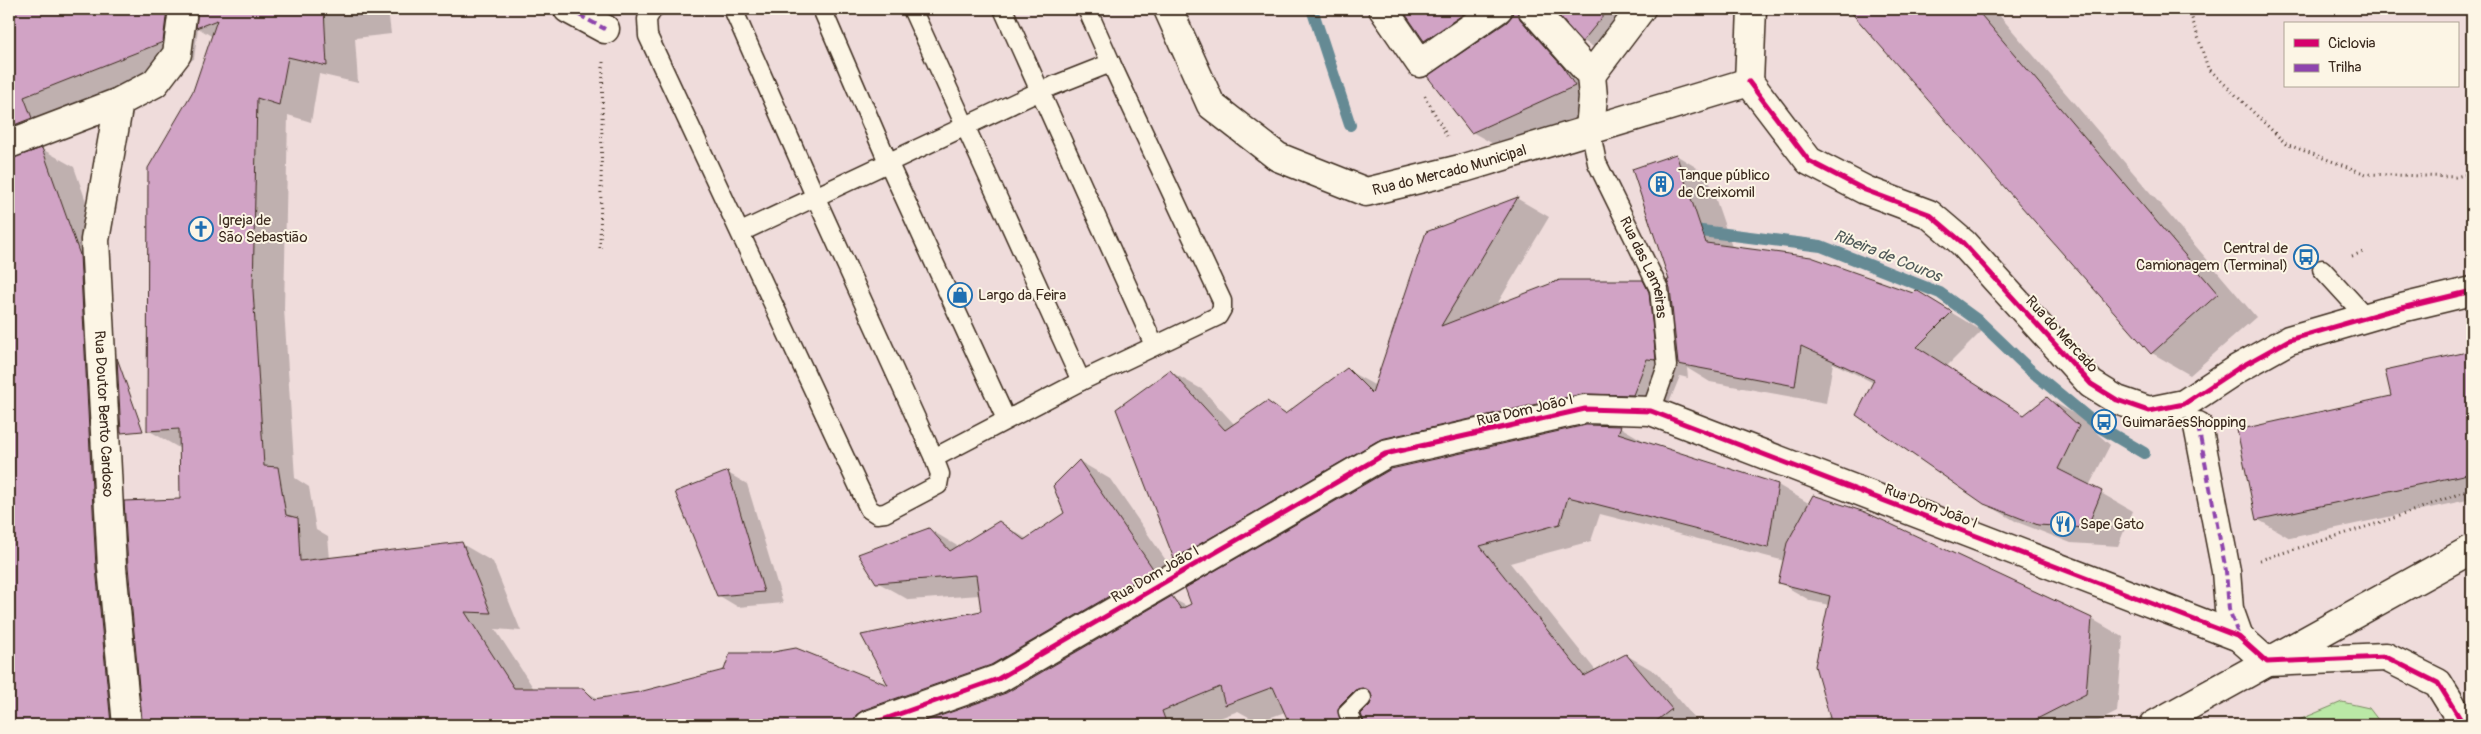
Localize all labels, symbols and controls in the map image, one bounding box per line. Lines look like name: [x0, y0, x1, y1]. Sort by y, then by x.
legend: [2284, 22, 2458, 88]
text: Ciclovia: [2328, 34, 2376, 53]
text: Trilha: [2328, 58, 2362, 77]
street label: Rua do Mercado Municipal: [1370, 141, 1529, 200]
place label: Tanque público de Creixomil: [1678, 166, 1770, 202]
building icon: Tanque público de Creixomil: [1648, 171, 1674, 197]
place label: Igreja de São Sebastião: [218, 211, 308, 247]
street label: Rua das Lameiras: [1615, 214, 1671, 319]
church icon: Igreja de São Sebastião: [188, 216, 214, 242]
water label: Ribeira de Couros: [1831, 225, 1946, 287]
place label: Central de Camionagem (Terminal): [2136, 239, 2289, 275]
bus stop icon: Central de Camionagem (Terminal): [2293, 244, 2319, 270]
shop icon: Largo da Feira: [947, 282, 973, 308]
place label: Largo da Feira: [978, 286, 1066, 305]
street label: Rua do Mercado: [2021, 292, 2102, 377]
street label: Rua Doutor Bento Cardoso: [90, 330, 117, 497]
street label: Rua Dom João I: [1475, 390, 1575, 431]
bus stop icon: GuimarãesShopping: [2091, 409, 2117, 435]
place label: GuimarãesShopping: [2122, 413, 2246, 432]
street label: Rua Dom João I: [1881, 480, 1980, 533]
restaurant icon: Sape Gato: [2050, 511, 2076, 537]
place label: Sape Gato: [2080, 515, 2144, 534]
street label: Rua Dom João I: [1108, 542, 1203, 607]

